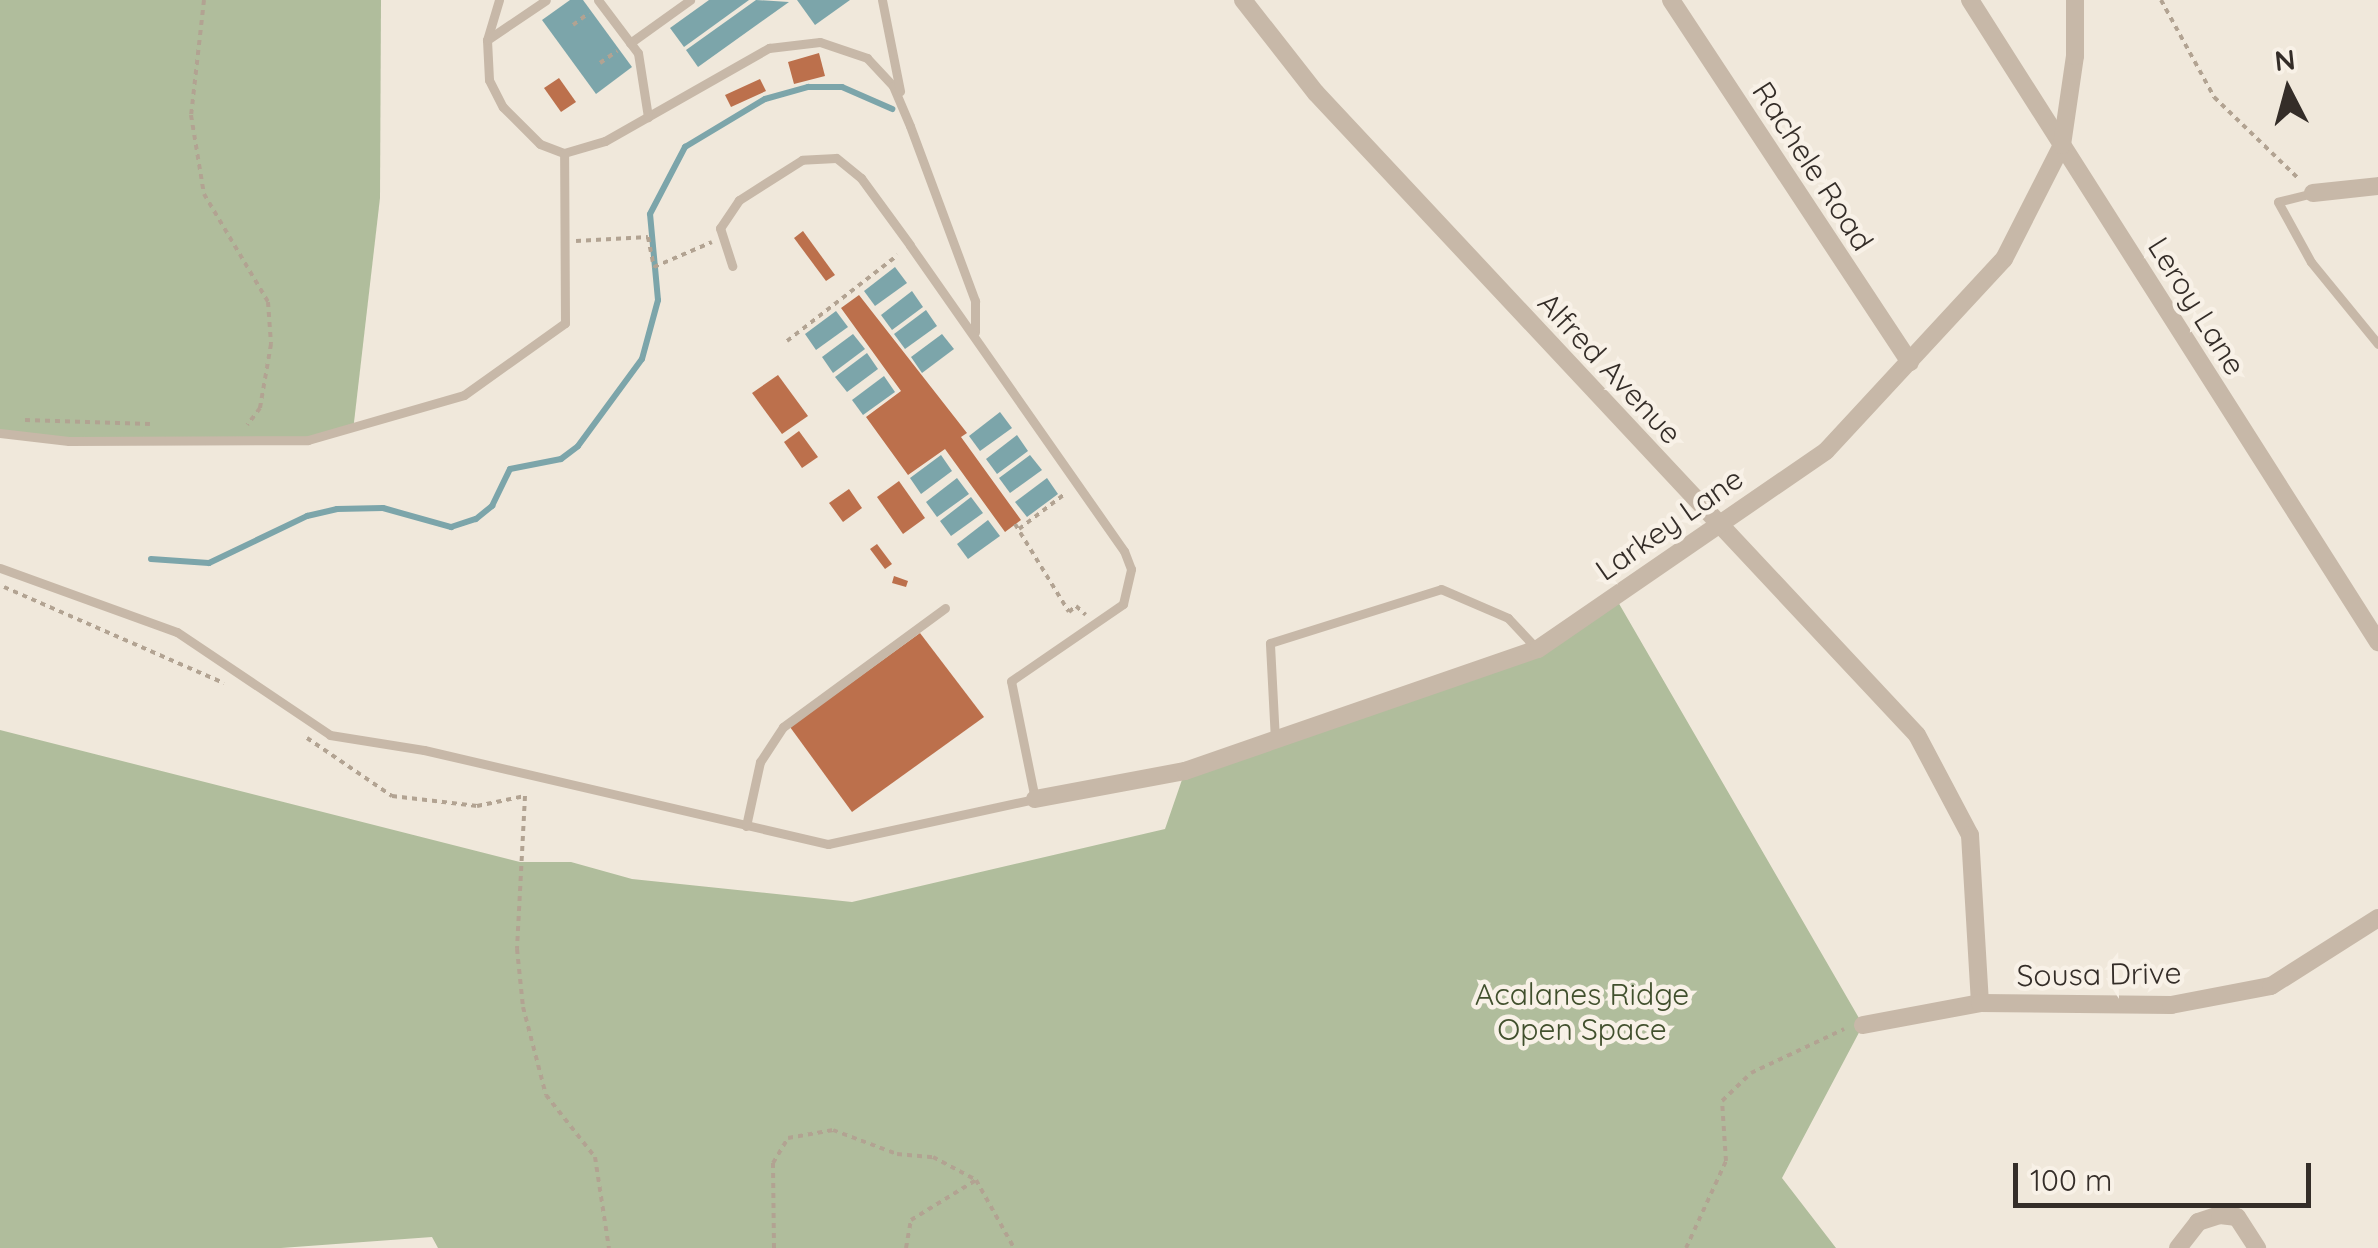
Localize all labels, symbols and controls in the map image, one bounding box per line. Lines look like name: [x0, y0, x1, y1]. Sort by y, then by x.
north arrow: [2238, 40, 2338, 140]
text: N: [2273, 41, 2297, 78]
street label: Rachele Road: [1745, 75, 1881, 257]
street label: Leroy Lane: [2141, 230, 2253, 382]
street label: Alfred Avenue: [1531, 285, 1689, 451]
street label: Larkey Lane: [1588, 460, 1750, 588]
street label: Sousa Drive: [2016, 955, 2182, 993]
park label: Acalanes Ridge Open Space: [1475, 976, 1689, 1046]
scale bar: [2018, 1143, 2316, 1205]
text: 100 m: [2030, 1161, 2112, 1199]

